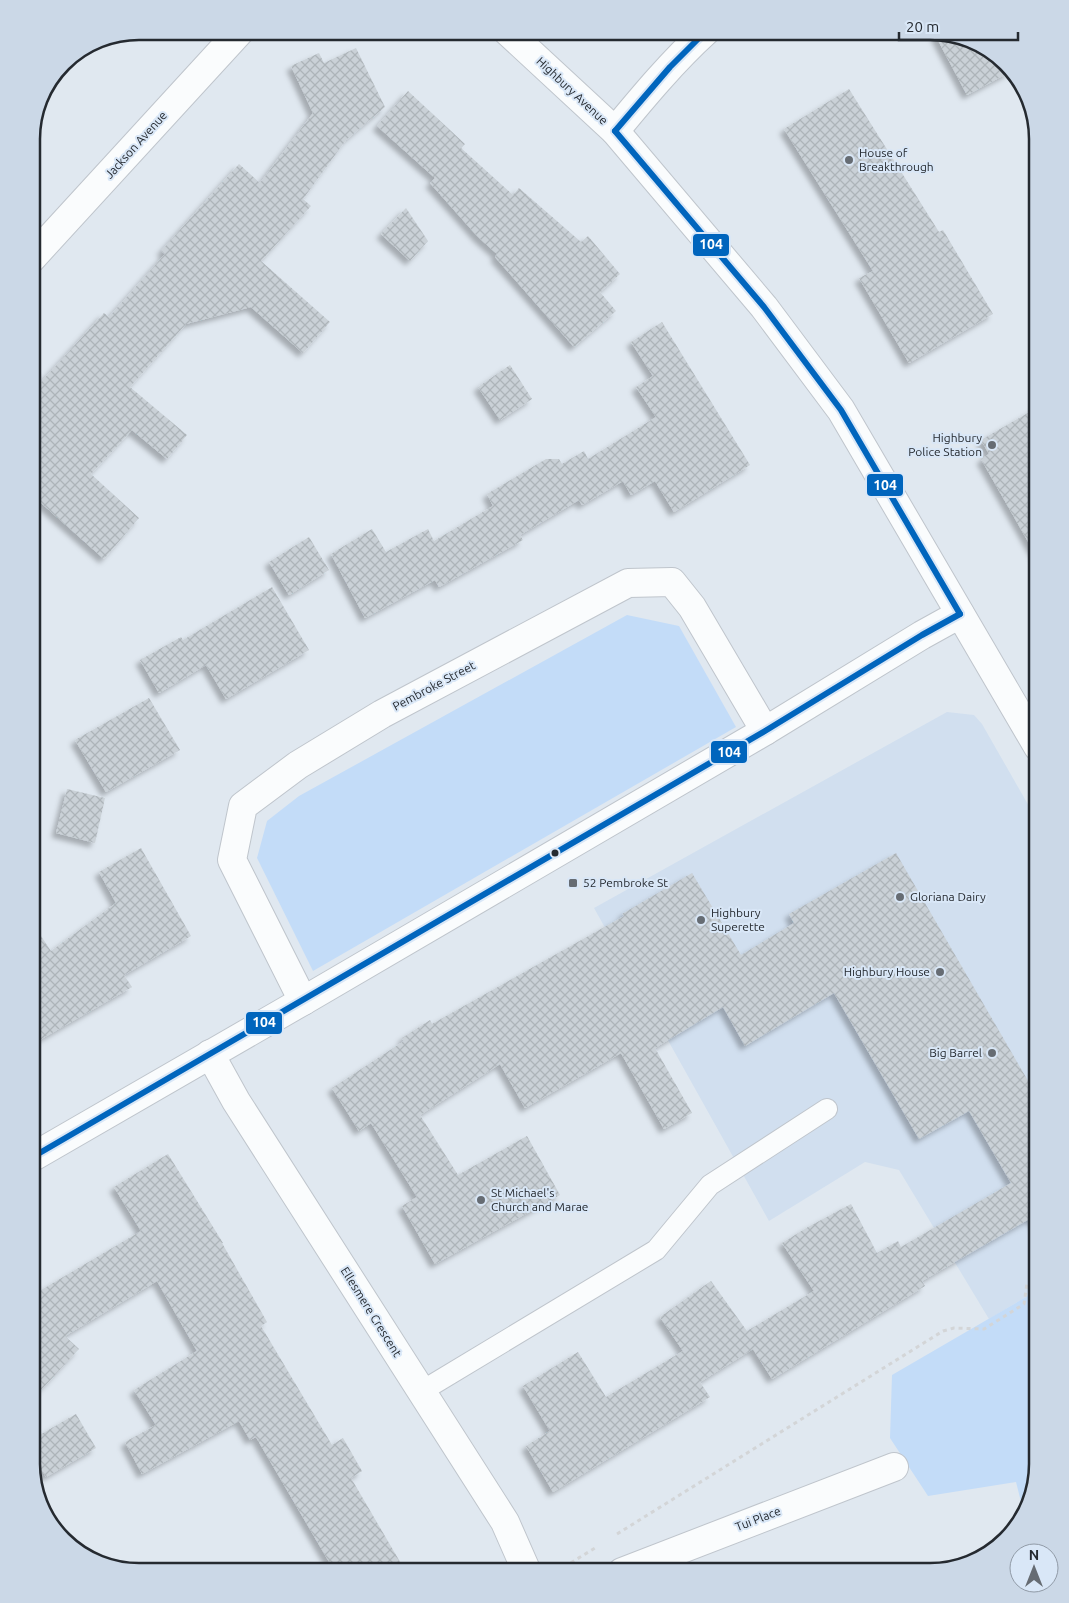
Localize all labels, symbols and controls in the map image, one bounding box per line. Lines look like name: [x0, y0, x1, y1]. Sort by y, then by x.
scale bar: [899, 10, 1018, 42]
text: 20 m: [906, 18, 939, 35]
street label: Highbury Avenue: [534, 54, 611, 127]
street label: Jackson Avenue: [102, 108, 169, 181]
place label: House of Breakthrough: [859, 146, 934, 173]
marker: House of Breakthrough: [843, 154, 855, 166]
line badge: 104: [692, 233, 730, 257]
text: 104: [699, 236, 723, 252]
place label: Highbury Police Station: [908, 431, 982, 458]
marker: Highbury Police Station: [986, 439, 998, 451]
line badge: 104: [866, 473, 904, 497]
text: 104: [873, 477, 897, 493]
street label: Pembroke Street: [390, 658, 477, 713]
line badge: 104: [710, 740, 748, 764]
text: 104: [717, 744, 741, 760]
unlabelled marker: [550, 848, 560, 858]
place label: 52 Pembroke St: [583, 876, 668, 889]
marker: 52 Pembroke St: [567, 877, 579, 889]
place label: Gloriana Dairy: [910, 890, 986, 903]
marker: Gloriana Dairy: [894, 891, 906, 903]
place label: Highbury Superette: [711, 906, 765, 933]
marker: Highbury Superette: [695, 914, 707, 926]
place label: Highbury House: [844, 965, 930, 978]
marker: Highbury House: [934, 966, 946, 978]
line badge: 104: [245, 1011, 283, 1035]
text: 104: [252, 1014, 276, 1030]
place label: Big Barrel: [929, 1046, 982, 1059]
marker: Big Barrel: [986, 1047, 998, 1059]
place label: St Michael's Church and Marae: [491, 1186, 589, 1213]
marker: St Michael's Church and Marae: [475, 1194, 487, 1206]
street label: Ellesmere Crescent: [339, 1265, 404, 1359]
street label: Tui Place: [733, 1504, 782, 1533]
north arrow: [1009, 1543, 1059, 1593]
text: N: [1029, 1547, 1039, 1563]

